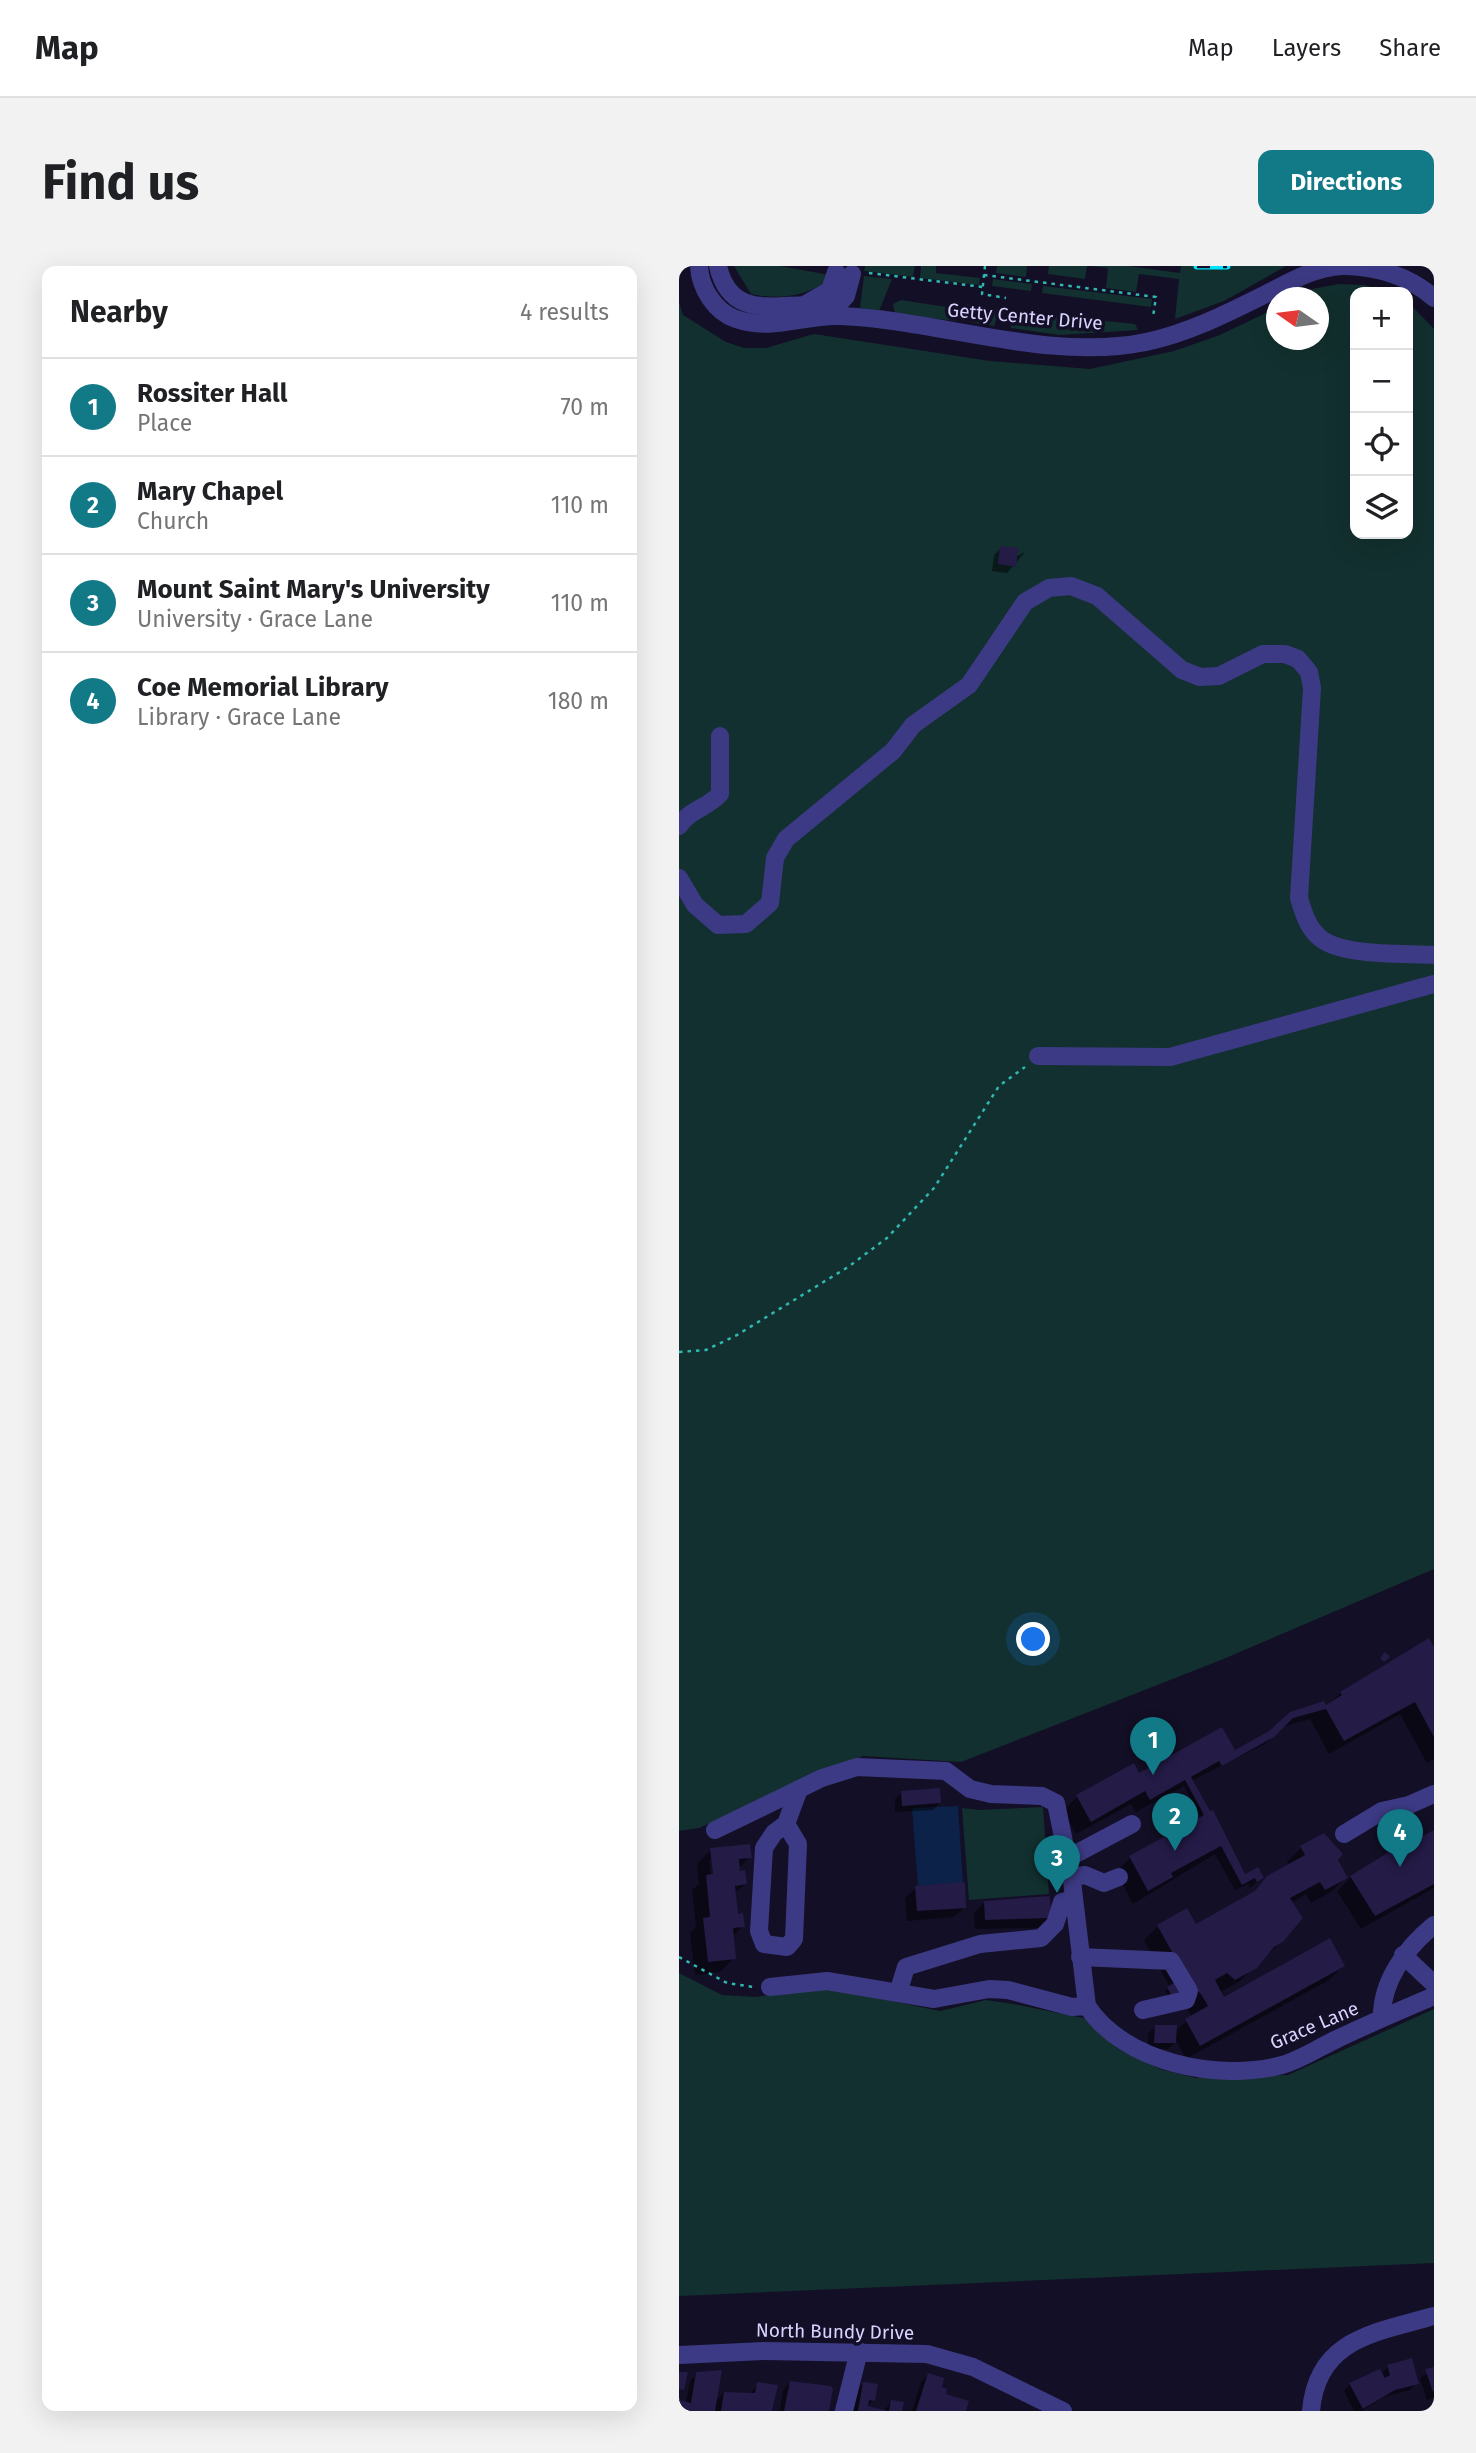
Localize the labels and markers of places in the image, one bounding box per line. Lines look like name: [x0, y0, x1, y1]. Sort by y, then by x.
pin: 1: [1130, 1717, 1176, 1775]
pin: 2: [1152, 1793, 1198, 1851]
pin: 4: [1377, 1809, 1423, 1867]
pin: 3: [1034, 1835, 1080, 1893]

